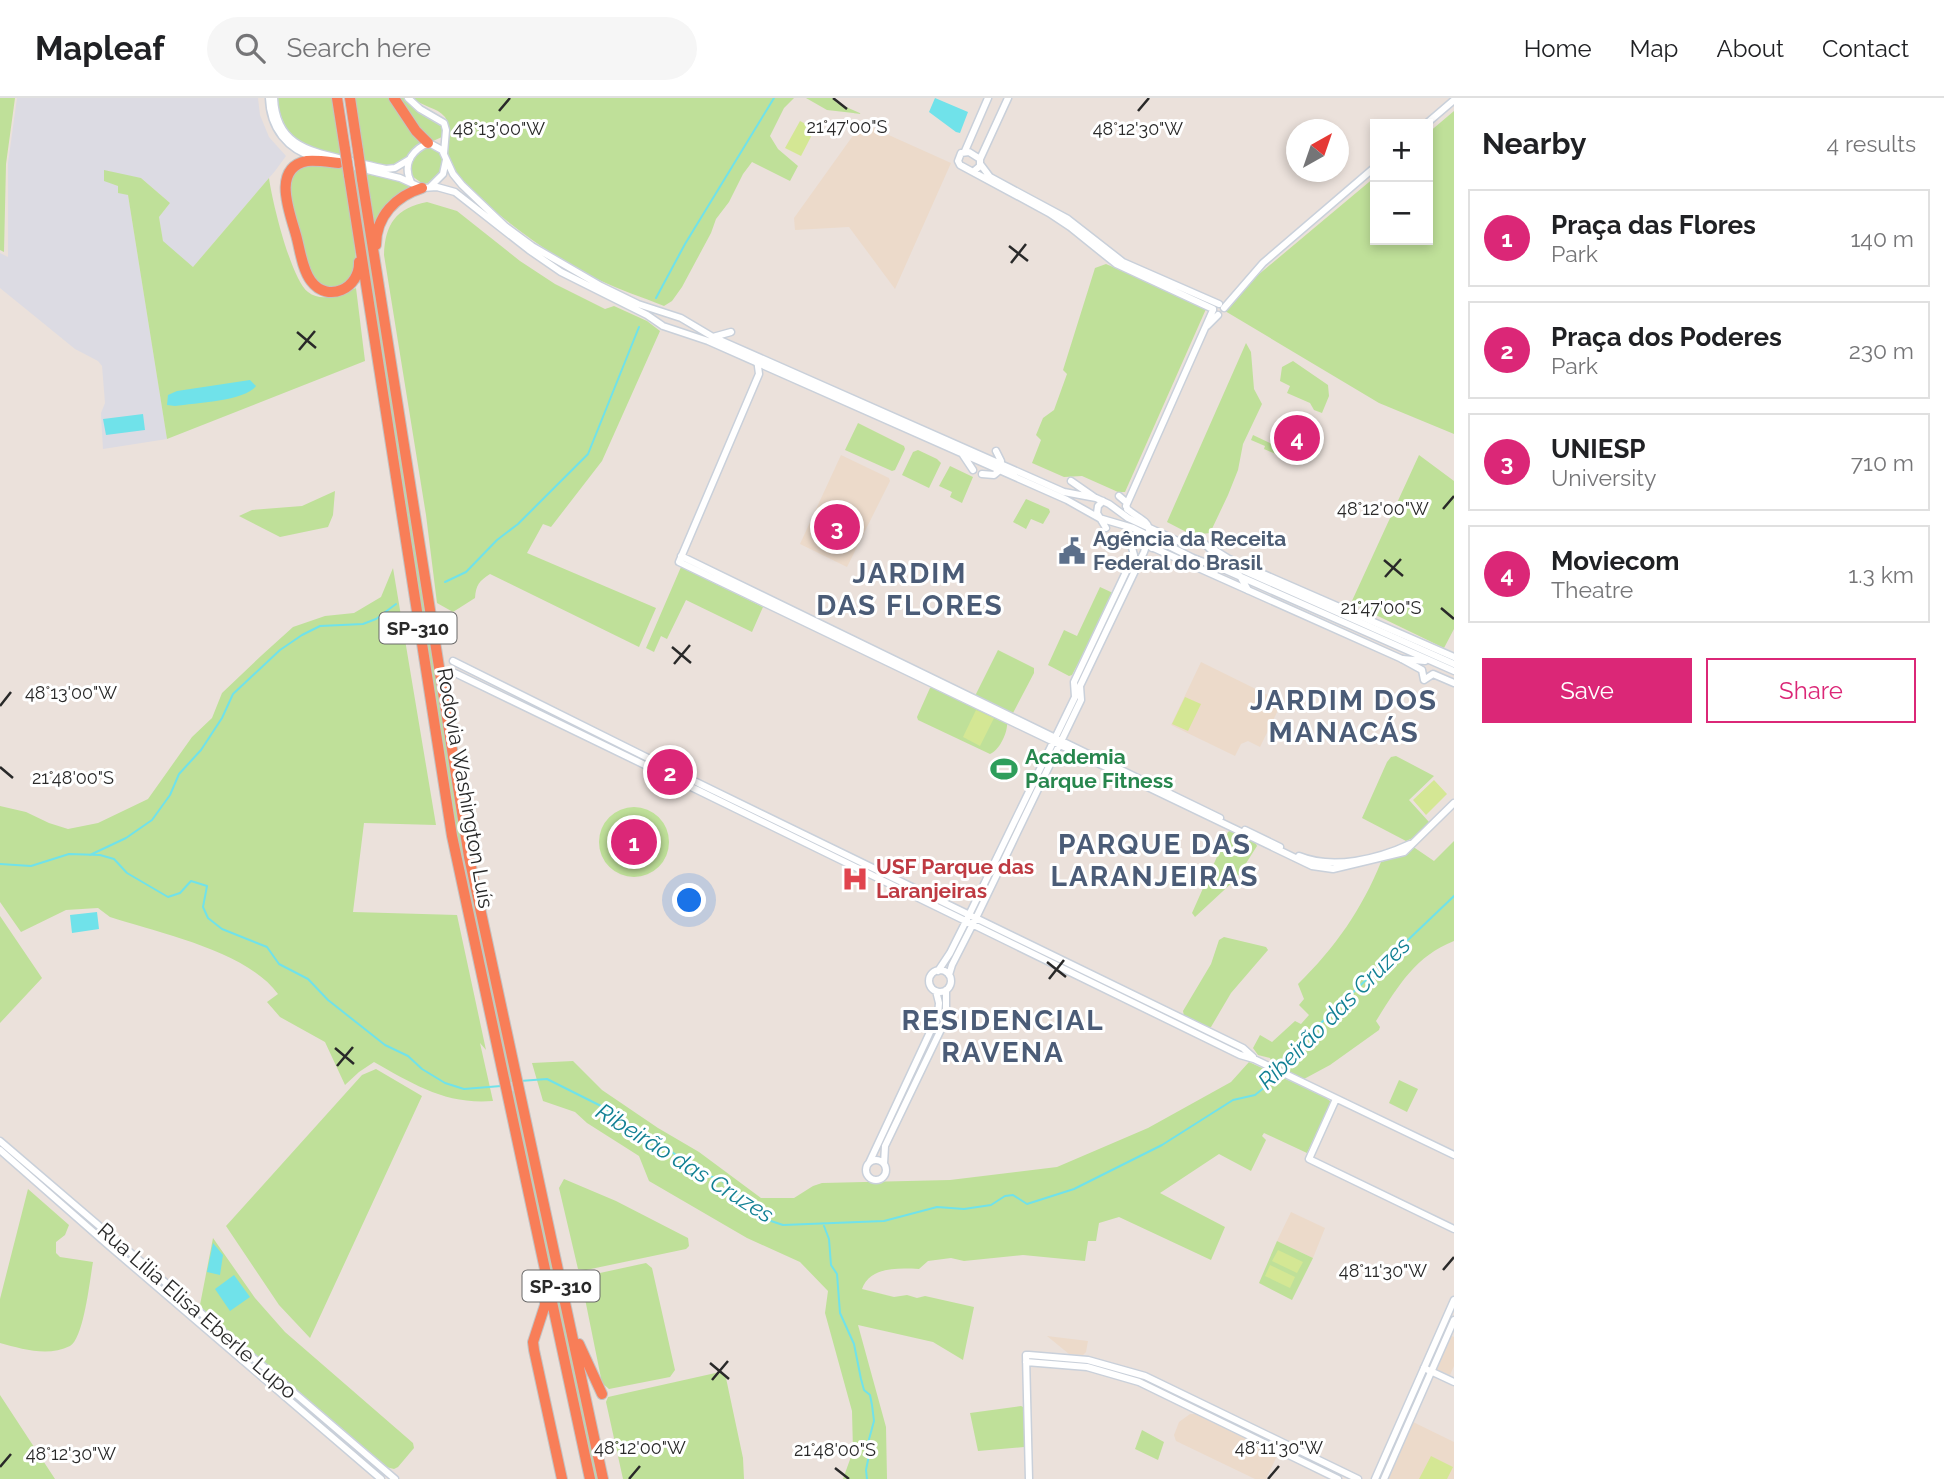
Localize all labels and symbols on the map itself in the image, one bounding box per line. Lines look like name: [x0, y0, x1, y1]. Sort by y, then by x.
text: 21°47'00"S: [807, 116, 888, 137]
text: 48°13'00"W: [453, 118, 545, 139]
text: 48°12'30"W: [1093, 118, 1183, 139]
north arrow: [1286, 119, 1349, 182]
pin: 4: [1274, 412, 1320, 464]
text: 48°12'00"W: [1337, 498, 1429, 519]
pin: 3: [814, 501, 860, 553]
place label: Agência da Receita Federal do Brasil: [1093, 526, 1286, 575]
public building icon: Agência da Receita Federal do Brasil: [1057, 536, 1087, 566]
district label: JARDIM DAS FLORES: [816, 557, 1004, 622]
text: 21°47'00"S: [1341, 597, 1422, 618]
road number: SP-310: [380, 612, 457, 643]
street label: Rodovia Washington Luís: [432, 666, 499, 910]
text: 48°13'00"W: [25, 682, 117, 703]
district label: JARDIM DOS MANACÁS: [1250, 684, 1438, 749]
place label: Academia Parque Fitness: [1025, 744, 1173, 793]
pin: 2: [647, 746, 693, 798]
sports icon: Academia Parque Fitness: [989, 754, 1019, 784]
text: 21°48'00"S: [32, 767, 114, 788]
pin: 1: [611, 816, 657, 868]
district label: PARQUE DAS LARANJEIRAS: [1051, 828, 1259, 893]
place label: USF Parque das Laranjeiras: [876, 854, 1034, 903]
hospital icon: USF Parque das Laranjeiras: [840, 864, 870, 894]
your location: [672, 883, 706, 917]
water label: Ribeirão das Cruzes: [1252, 931, 1415, 1094]
district label: RESIDENCIAL RAVENA: [901, 1004, 1105, 1069]
water label: Ribeirão das Cruzes: [592, 1097, 779, 1228]
street label: Rua Lilia Elisa Eberle Lupo: [93, 1217, 302, 1404]
text: 48°11'30"W: [1339, 1260, 1427, 1281]
road number: SP-310: [522, 1270, 600, 1302]
text: 48°12'00"W: [594, 1437, 686, 1458]
text: 48°11'30"W: [1235, 1437, 1323, 1458]
text: 21°48'00"S: [794, 1439, 876, 1460]
text: 48°12'30"W: [26, 1443, 116, 1464]

